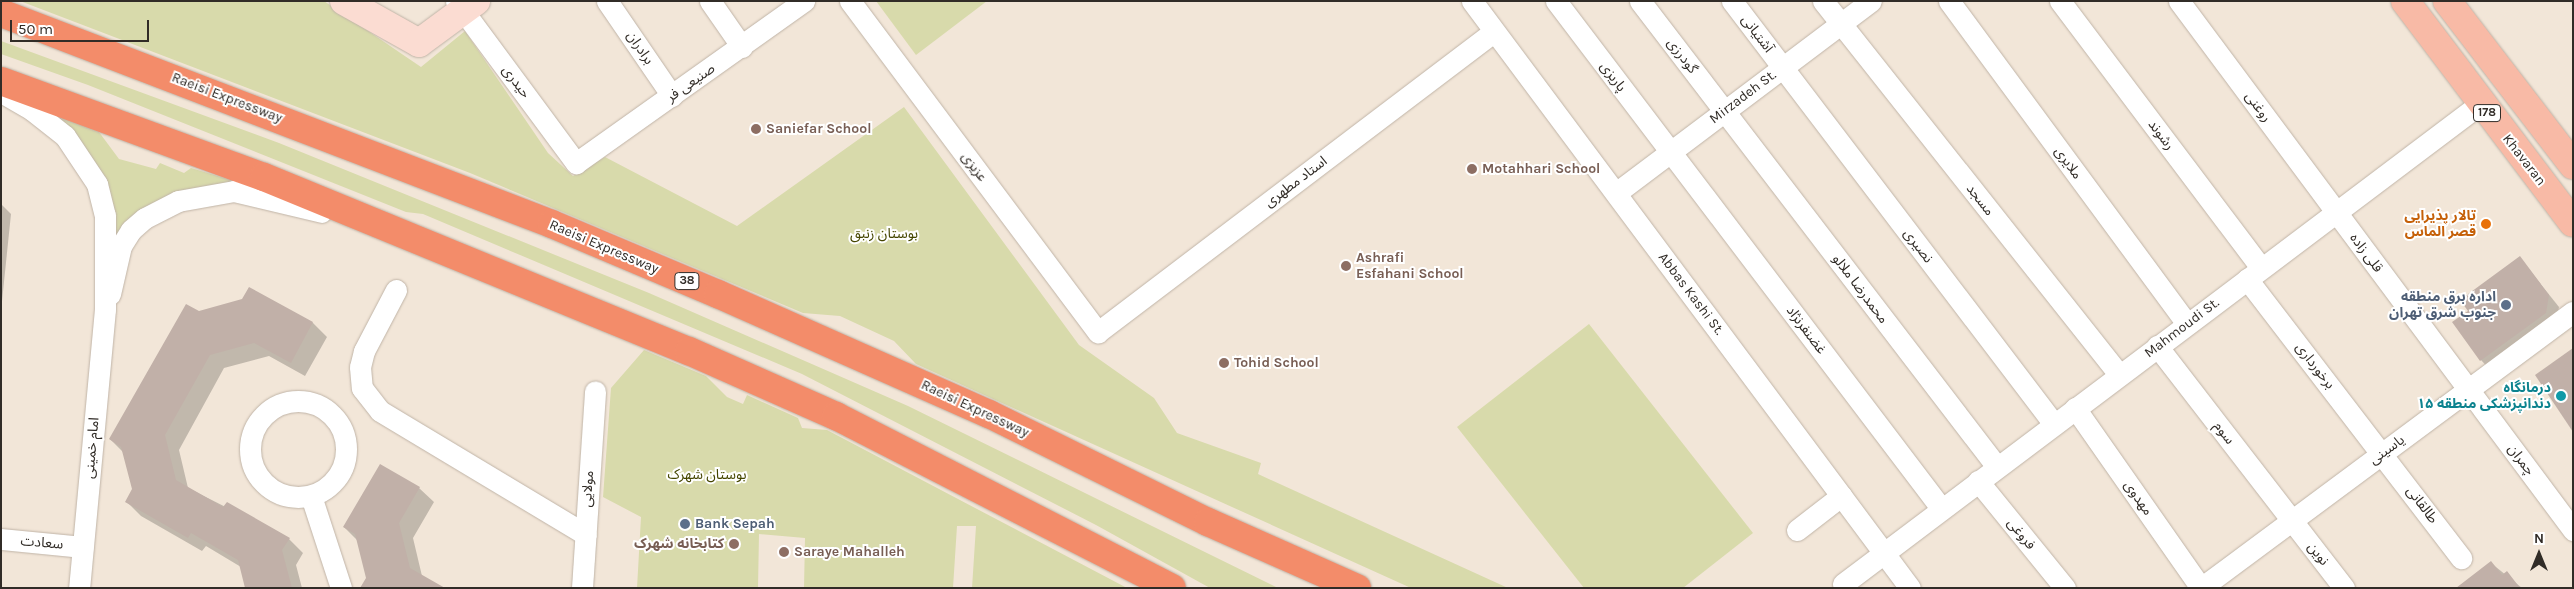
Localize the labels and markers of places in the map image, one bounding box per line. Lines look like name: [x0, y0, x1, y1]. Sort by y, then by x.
place label: Saniefar School: [766, 121, 871, 137]
marker: Saniefar School: [750, 123, 762, 135]
place label: Motahhari School: [1482, 161, 1600, 177]
marker: Motahhari School: [1466, 163, 1478, 175]
place label: تالار پذیرایی قصر الماس: [2404, 208, 2476, 240]
marker: تالار پذیرایی قصر الماس: [2480, 218, 2492, 230]
place label: Ashrafi Esfahani School: [1356, 250, 1464, 282]
marker: Ashrafi Esfahani School: [1340, 260, 1352, 272]
place label: اداره برق منطقه جنوب شرق تهران: [2389, 289, 2496, 322]
marker: اداره برق منطقه جنوب شرق تهران: [2500, 299, 2512, 311]
place label: Tohid School: [1234, 355, 1319, 371]
marker: Tohid School: [1218, 357, 1230, 369]
place label: درمانگاه دندانپزشکی منطقه ۱۵: [2417, 380, 2551, 412]
marker: درمانگاه دندانپزشکی منطقه ۱۵: [2555, 390, 2567, 402]
place label: Bank Sepah: [695, 516, 775, 532]
marker: Bank Sepah: [679, 518, 691, 530]
place label: کتابخانه شهرک: [634, 536, 724, 552]
marker: کتابخانه شهرک: [728, 538, 740, 550]
place label: Saraye Mahalleh: [794, 544, 905, 560]
marker: Saraye Mahalleh: [778, 546, 790, 558]

